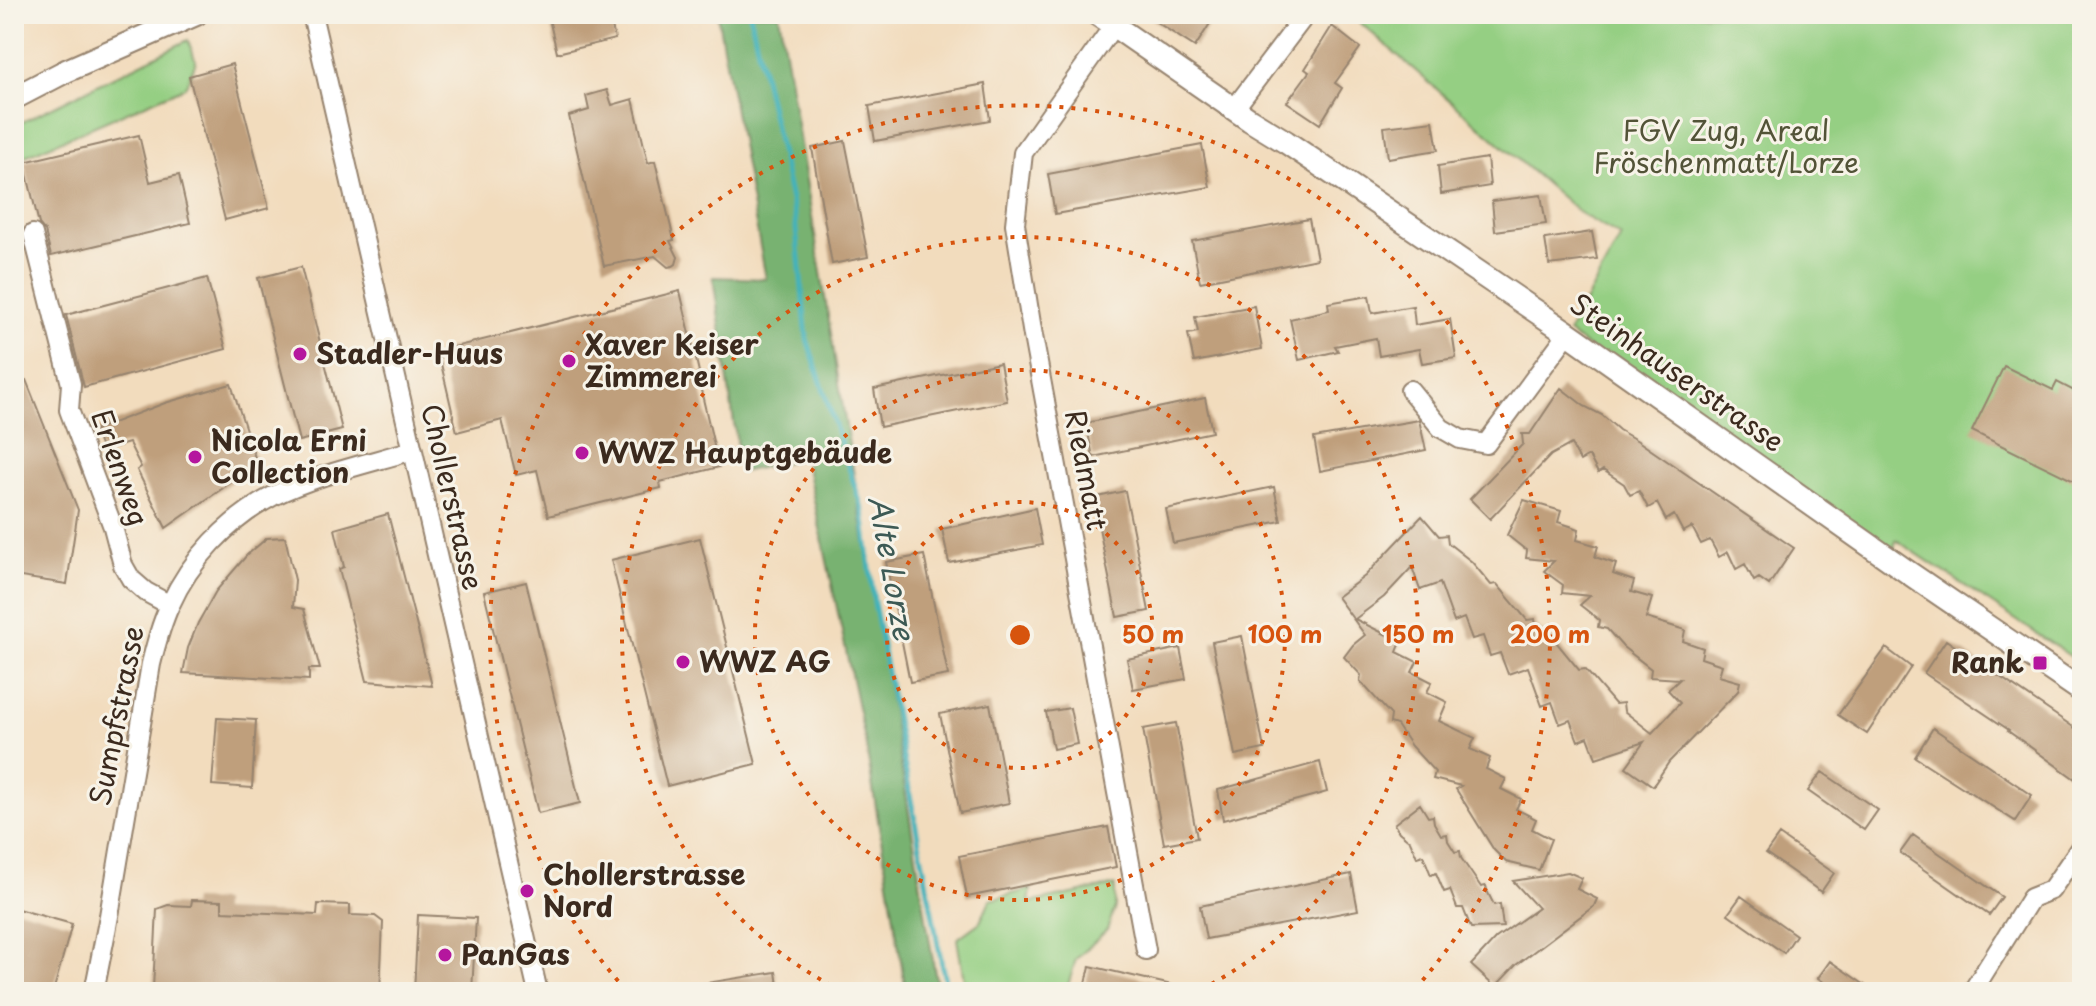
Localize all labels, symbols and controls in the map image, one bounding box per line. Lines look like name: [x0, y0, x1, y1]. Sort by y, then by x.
park label: FGV Zug, Areal Fröschenmatt/Lorze: [1593, 108, 1859, 183]
street label: Steinhauserstrasse: [1562, 282, 1794, 462]
place label: Xaver Keiser Zimmerei: [585, 322, 759, 397]
place label: Stadler-Huus: [316, 331, 503, 374]
marker: Stadler-Huus: [291, 345, 309, 363]
marker: Xaver Keiser Zimmerei: [560, 352, 578, 370]
street label: Chollerstrasse: [411, 399, 496, 594]
street label: Erlenweg: [81, 403, 161, 532]
street label: Riedmatt: [1055, 406, 1120, 534]
place label: Nicola Erni Collection: [211, 418, 367, 493]
place label: WWZ Hauptgebäude: [598, 430, 892, 473]
marker: WWZ Hauptgebäude: [573, 444, 591, 462]
marker: Nicola Erni Collection: [186, 448, 204, 466]
water label: Alte Lorze: [859, 492, 929, 645]
text: 50 m: [1122, 615, 1184, 651]
text: 100 m: [1248, 615, 1322, 651]
text: 150 m: [1382, 615, 1454, 651]
text: 200 m: [1510, 615, 1590, 651]
centre of rings: [1006, 621, 1034, 649]
street label: Sumpfstrasse: [77, 622, 154, 809]
place label: WWZ AG: [699, 639, 831, 682]
place label: Rank: [1951, 640, 2024, 683]
marker: WWZ AG: [674, 653, 692, 671]
marker: Rank: [2031, 654, 2049, 672]
place label: Chollerstrasse Nord: [543, 852, 746, 927]
marker: Chollerstrasse Nord: [518, 882, 536, 900]
place label: PanGas: [461, 932, 570, 975]
marker: PanGas: [436, 946, 454, 964]

